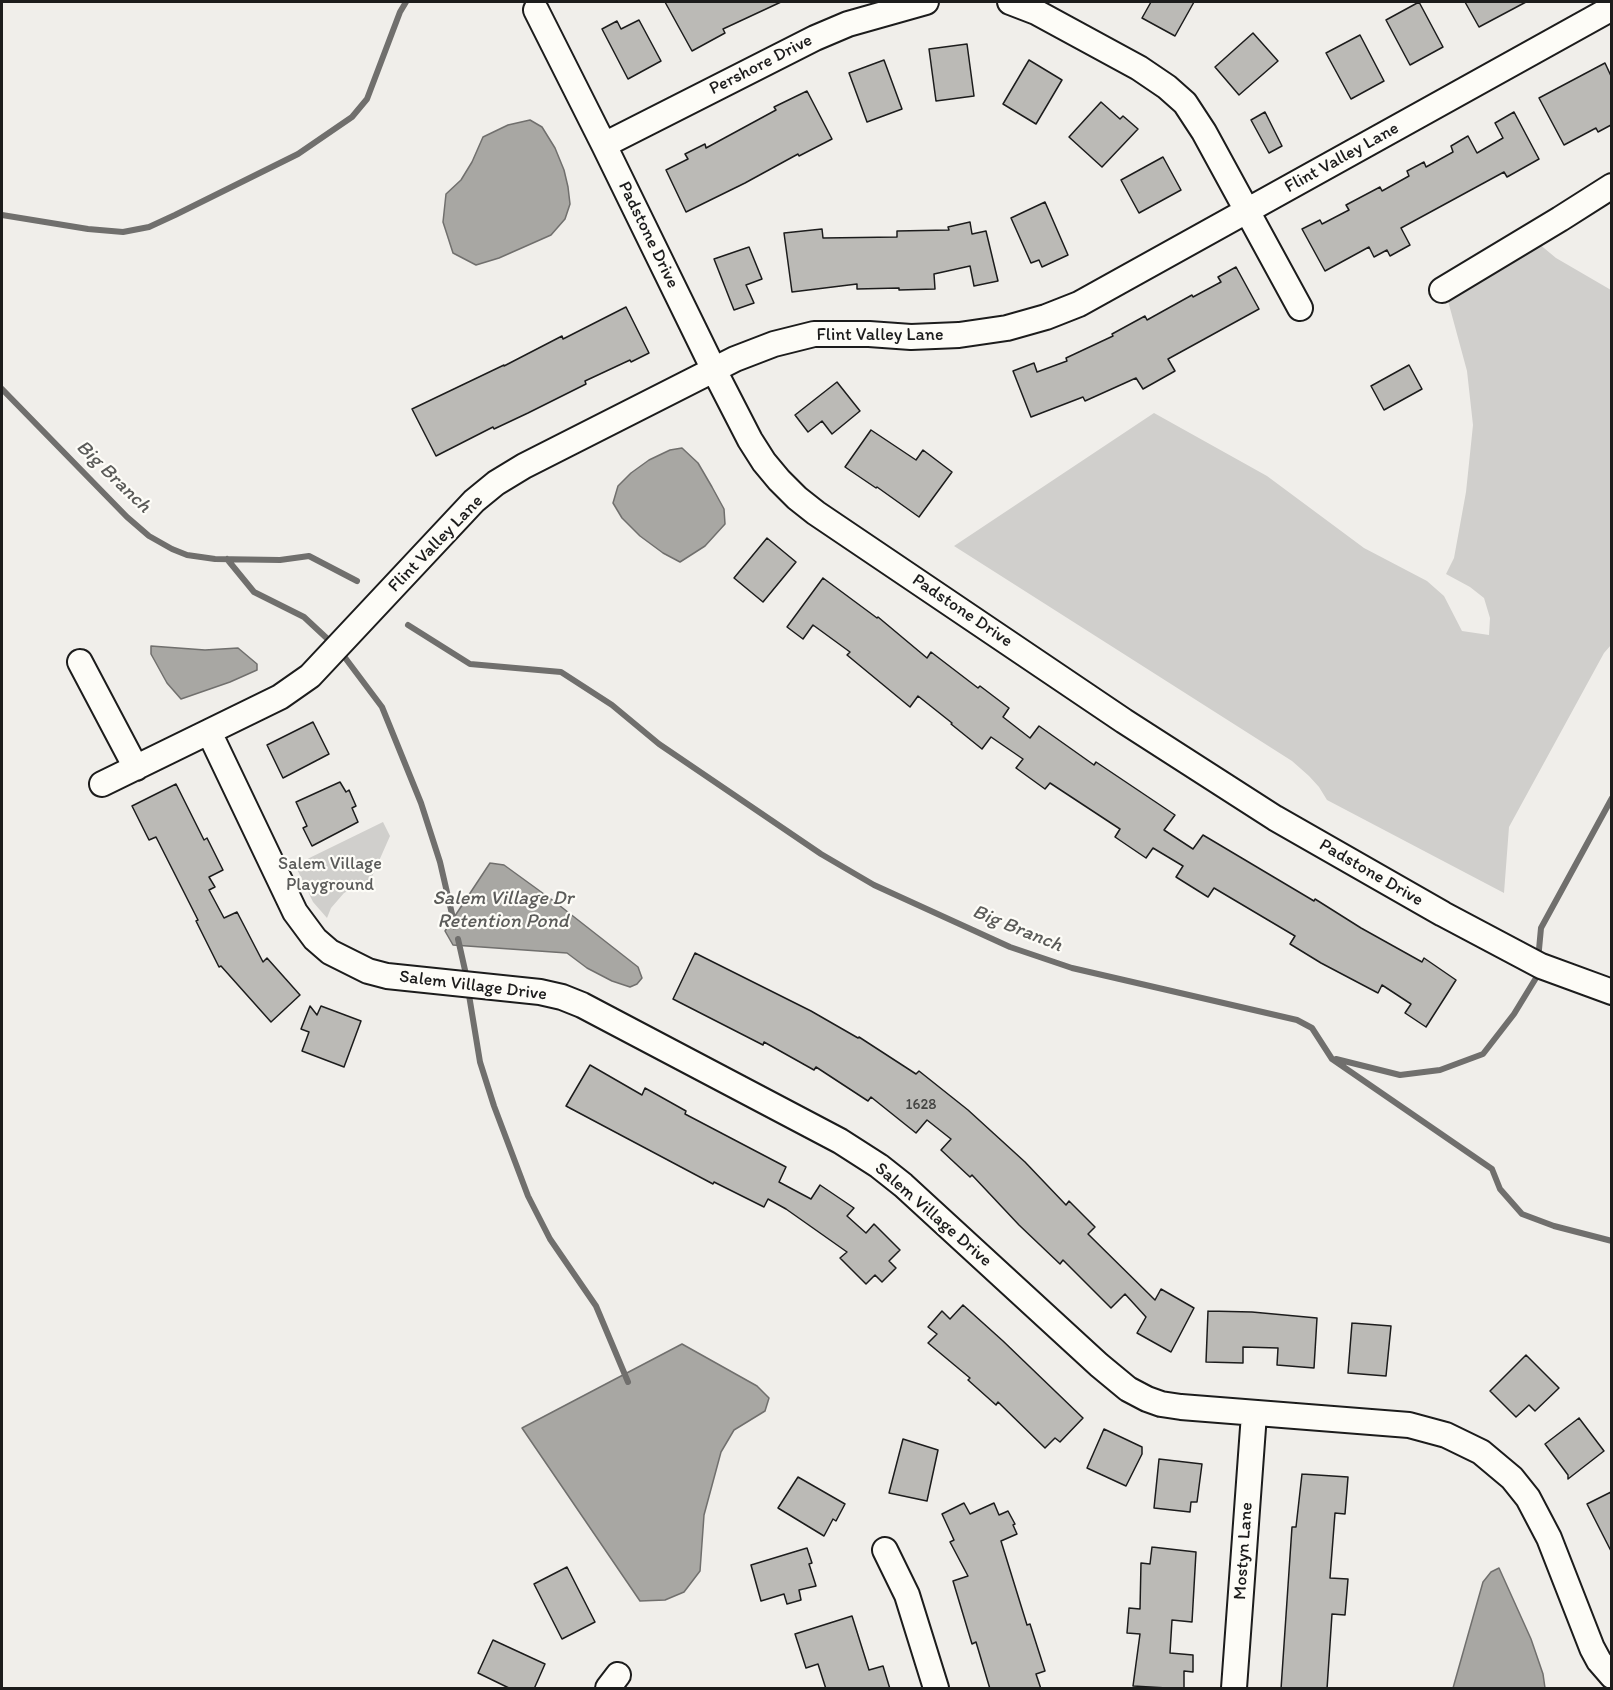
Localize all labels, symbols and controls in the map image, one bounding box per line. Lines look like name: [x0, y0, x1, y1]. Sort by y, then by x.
street label: Pershore Drive: [706, 30, 816, 100]
street label: Flint Valley Lane: [1281, 118, 1403, 198]
street label: Padstone Drive: [613, 178, 683, 292]
street label: Flint Valley Lane: [816, 324, 944, 346]
water label: Big Branch: [71, 435, 155, 519]
street label: Flint Valley Lane: [384, 491, 488, 597]
street label: Padstone Drive: [908, 570, 1016, 652]
street label: Padstone Drive: [1315, 835, 1427, 911]
park label: Salem Village Playground: [278, 853, 382, 896]
water label: Salem Village Dr Retention Pond: [432, 887, 574, 934]
water label: Big Branch: [969, 900, 1065, 958]
street label: Salem Village Drive: [398, 966, 548, 1006]
house number: 1628: [905, 1096, 937, 1114]
street label: Salem Village Drive: [870, 1158, 996, 1272]
street label: Mostyn Lane: [1230, 1501, 1258, 1601]

